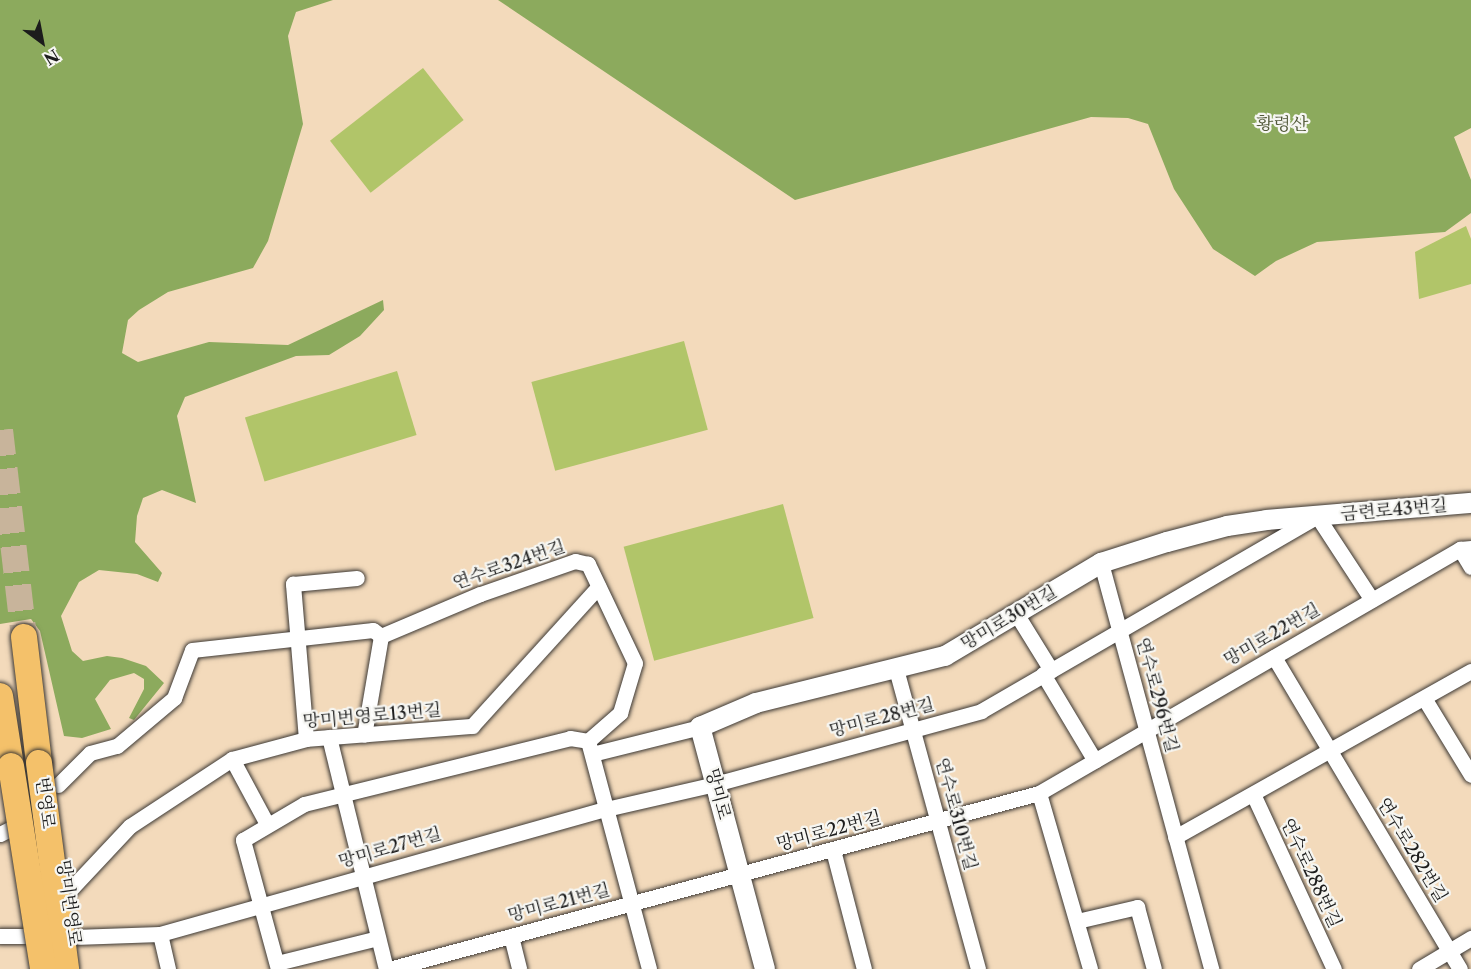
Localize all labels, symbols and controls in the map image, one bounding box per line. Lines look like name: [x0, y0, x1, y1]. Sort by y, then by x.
north arrow: [12, 12, 72, 72]
text: N: [40, 45, 63, 69]
park label: 황령산: [1256, 113, 1308, 135]
street label: 금련로43번길: [1340, 495, 1448, 525]
street label: 연수로324번길: [450, 536, 568, 594]
street label: 망미로30번길: [957, 581, 1061, 655]
street label: 망미로22번길: [1220, 599, 1324, 671]
street label: 연수로296번길: [1131, 635, 1183, 755]
street label: 망미로28번길: [827, 694, 937, 742]
street label: 망미번영로13번길: [302, 699, 442, 733]
street label: 연수로310번길: [931, 755, 981, 873]
street label: 망미로: [701, 766, 735, 822]
street label: 번영로: [31, 776, 59, 830]
street label: 연수로282번길: [1372, 794, 1452, 906]
street label: 망미로22번길: [774, 807, 884, 855]
street label: 연수로288번길: [1276, 815, 1346, 931]
street label: 망미로27번길: [336, 823, 444, 873]
street label: 망미번영로: [52, 858, 86, 948]
street label: 망미로21번길: [506, 879, 612, 927]

